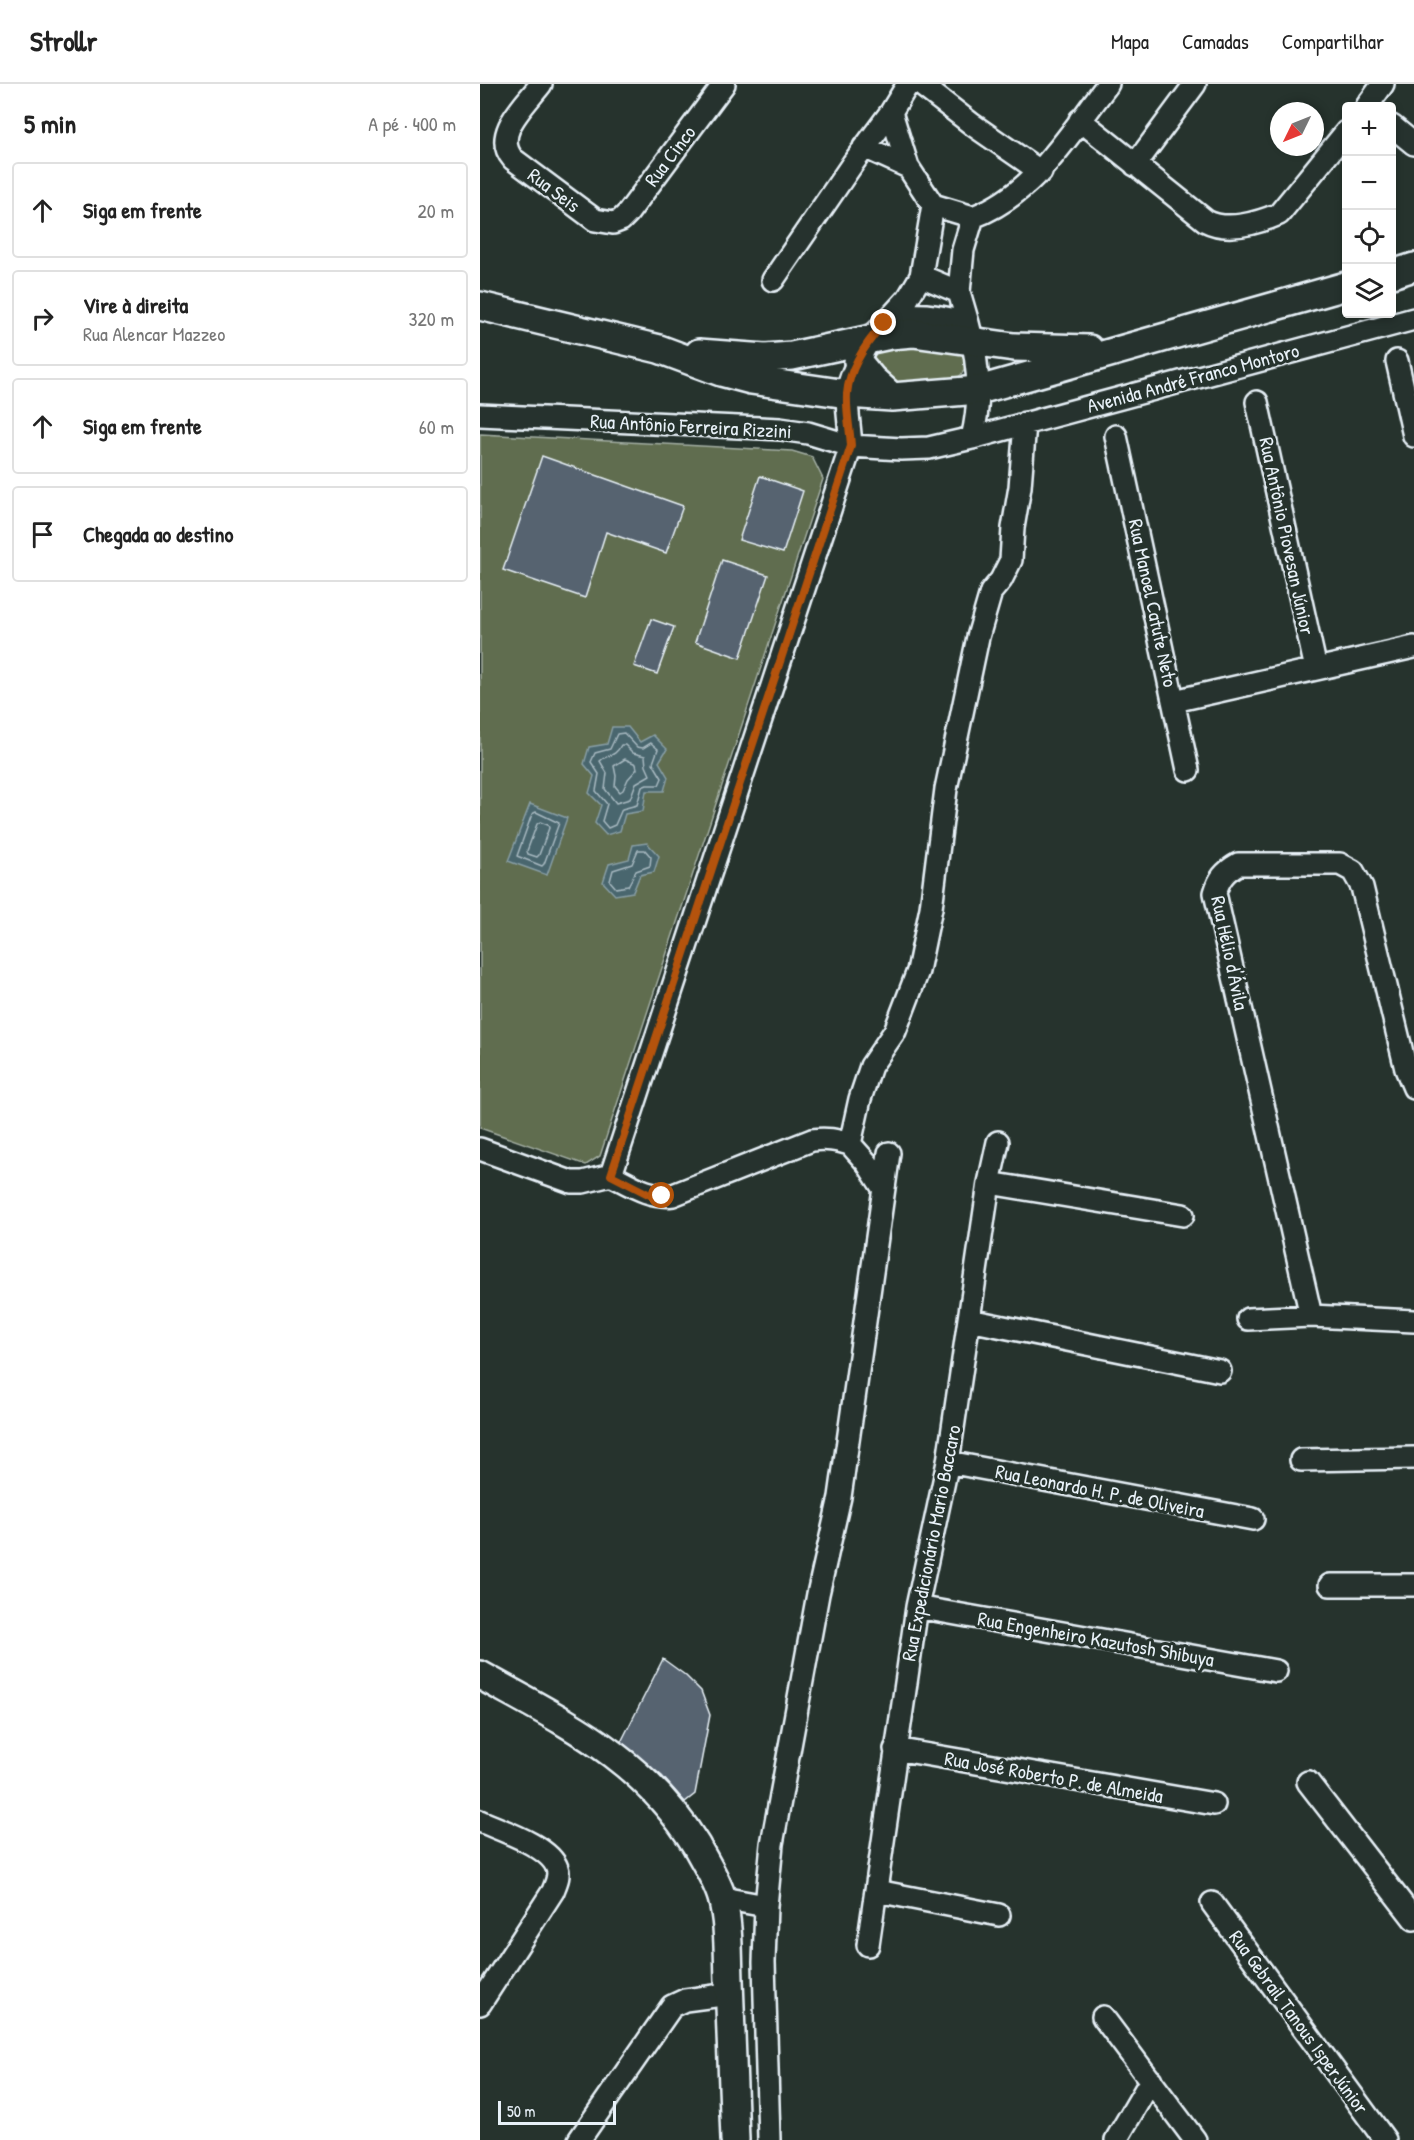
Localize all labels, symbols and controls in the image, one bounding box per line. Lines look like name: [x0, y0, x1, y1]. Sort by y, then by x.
text: Strollr: [30, 22, 97, 60]
text: Mapa: [1111, 27, 1149, 56]
text: Camadas: [1182, 27, 1249, 56]
text: Compartilhar: [1282, 27, 1384, 56]
north arrow: [1270, 102, 1324, 156]
map controls: [1342, 102, 1396, 318]
button: +: [1342, 102, 1396, 156]
text: 5 min: [24, 106, 76, 141]
text: A pé · 400 m: [368, 110, 456, 137]
street label: Rua Cinco: [638, 120, 701, 192]
button: −: [1342, 156, 1396, 210]
street label: Rua Seis: [523, 161, 586, 218]
icon: ahead: [26, 194, 59, 227]
text: Siga em frente: [83, 195, 202, 225]
text: 20 m: [417, 197, 454, 224]
button: locate: [1342, 210, 1396, 264]
button: layers: [1342, 264, 1396, 318]
text: Vire à direita: [83, 290, 188, 320]
icon: right: [26, 302, 59, 335]
text: 320 m: [409, 305, 454, 332]
route end: [870, 309, 896, 335]
text: Rua Alencar Mazzeo: [83, 320, 225, 347]
street label: Avenida André Franco Montoro: [1084, 336, 1302, 419]
street label: Rua Antônio Ferreira Rizzini: [590, 407, 792, 444]
icon: ahead: [26, 410, 59, 443]
text: Siga em frente: [83, 411, 202, 441]
text: 60 m: [419, 413, 454, 440]
street label: Rua Antônio Piovesan Júnior: [1253, 435, 1322, 638]
street label: Rua Manoel Catute Neto: [1123, 517, 1184, 689]
icon: arrive: [26, 518, 59, 551]
text: Chegada ao destino: [83, 519, 233, 549]
street label: Rua Hélio d'Ávila: [1205, 893, 1256, 1012]
route start: [648, 1182, 674, 1208]
street label: Rua Expedicionário Mario Baccaro: [894, 1423, 967, 1663]
street label: Rua Leonardo H. P. de Oliveira: [993, 1457, 1207, 1524]
street label: Rua Engenheiro Kazutosh Shibuya: [976, 1604, 1217, 1673]
street label: Rua José Roberto P. de Almeida: [943, 1744, 1166, 1809]
street label: Rua Gebrail Tanous IsperJúnior: [1223, 1924, 1375, 2119]
scale bar: [498, 2098, 616, 2126]
text: 50 m: [507, 2100, 536, 2122]

